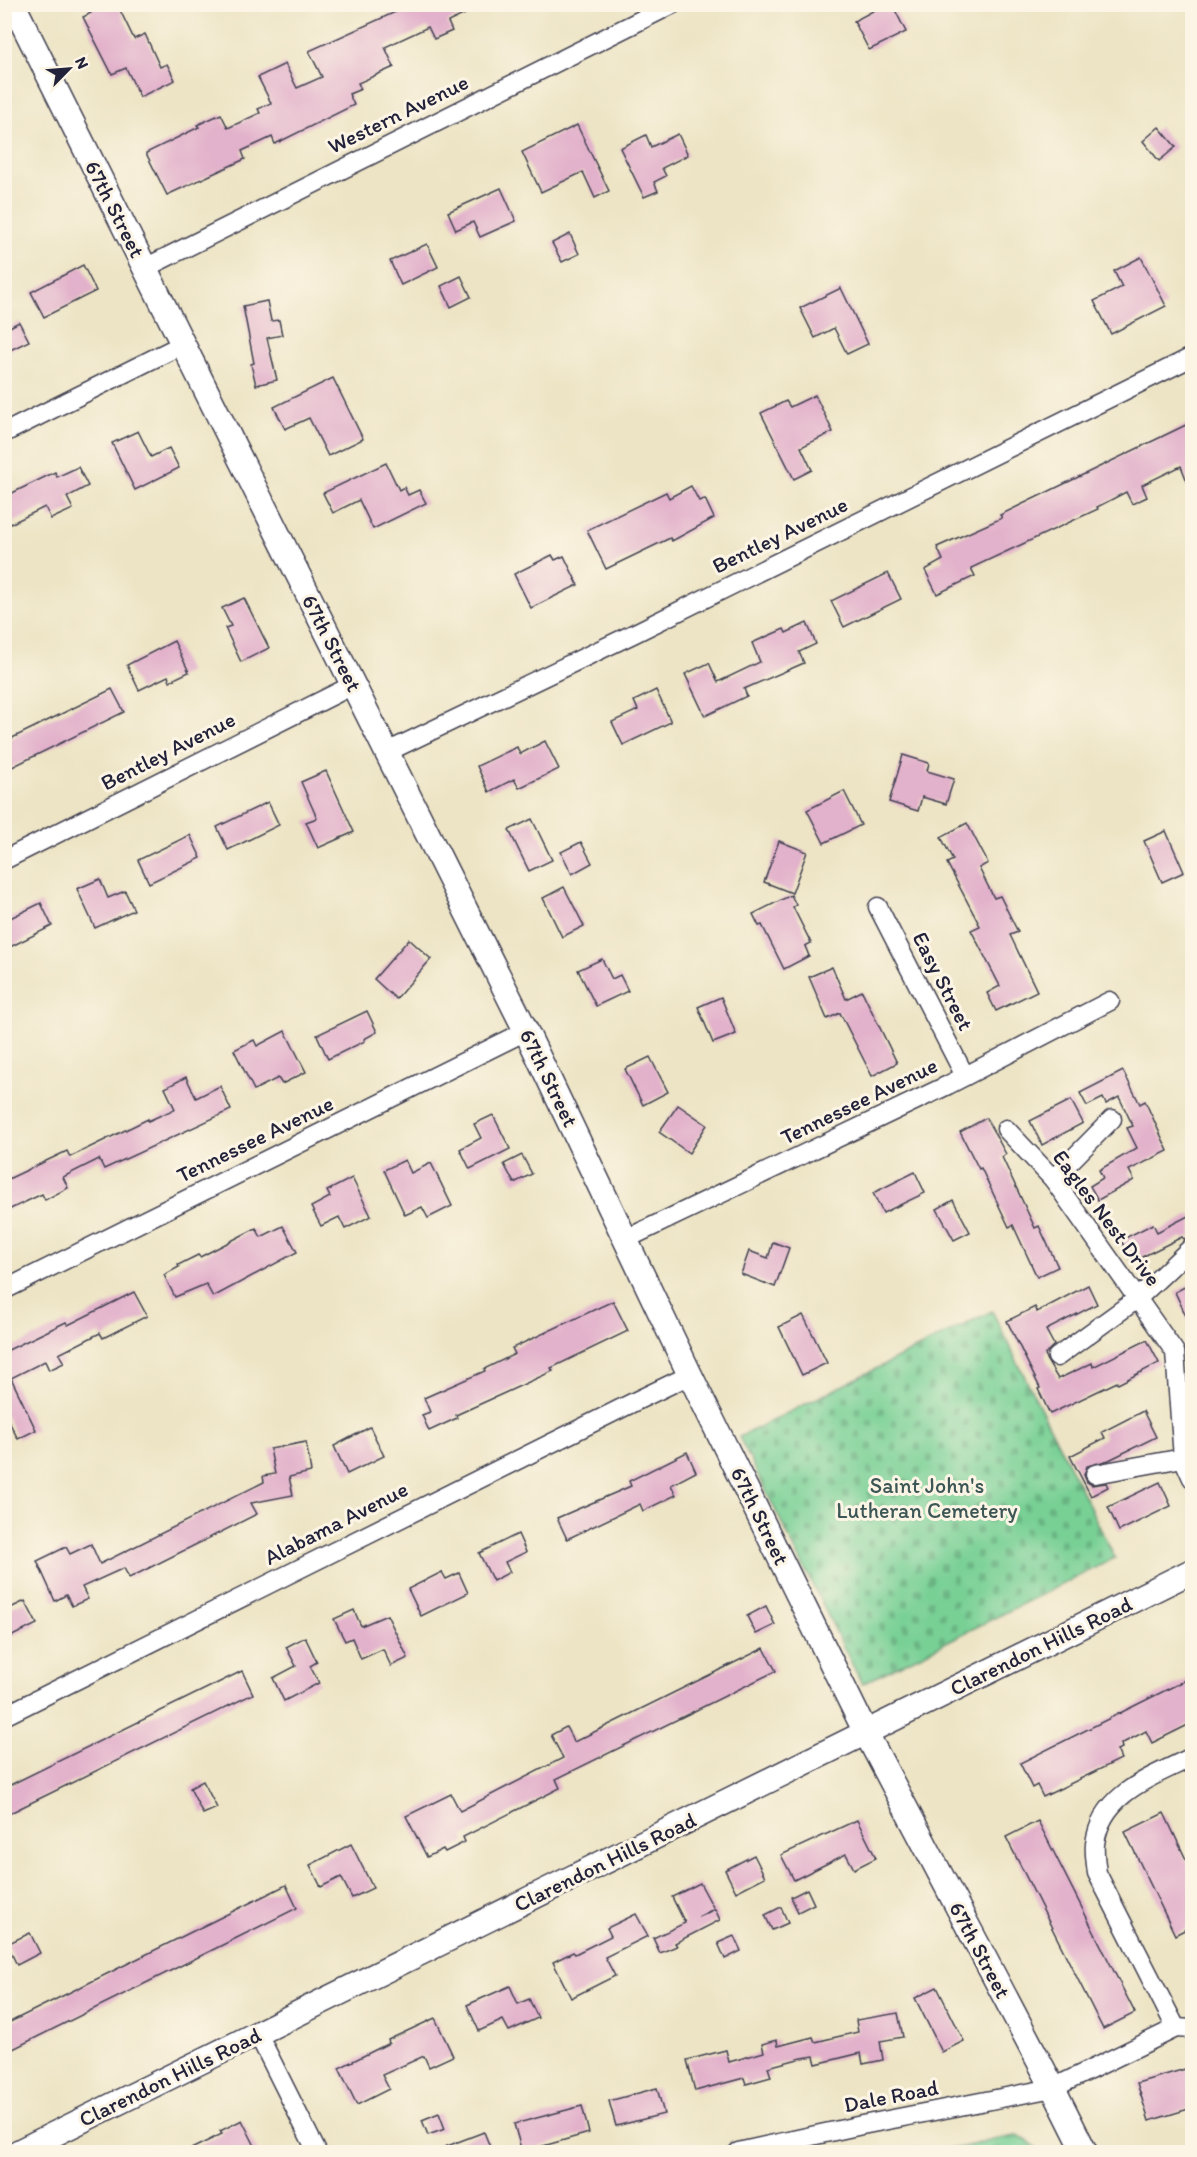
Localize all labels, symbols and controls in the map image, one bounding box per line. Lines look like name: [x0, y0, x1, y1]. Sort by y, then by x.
north arrow: [39, 39, 99, 99]
text: N: [71, 54, 93, 72]
street label: Western Avenue: [323, 68, 473, 160]
street label: 67th Street: [79, 156, 151, 262]
street label: Bentley Avenue: [708, 491, 852, 579]
street label: 67th Street: [296, 590, 368, 696]
street label: Bentley Avenue: [96, 706, 240, 796]
street label: Easy Street: [907, 927, 979, 1035]
street label: 67th Street: [514, 1025, 584, 1131]
street label: Tennessee Avenue: [776, 1051, 942, 1151]
street label: Tennessee Avenue: [172, 1089, 338, 1189]
street label: Eagles Nest Drive: [1047, 1144, 1167, 1292]
street label: 67th Street: [725, 1463, 795, 1569]
park label: Saint John's Lutheran Cemetery: [836, 1472, 1018, 1524]
street label: Alabama Avenue: [260, 1475, 412, 1571]
street label: Clarendon Hills Road: [946, 1590, 1137, 1702]
street label: Clarendon Hills Road: [510, 1806, 701, 1918]
street label: 67th Street: [943, 1897, 1017, 2003]
street label: Clarendon Hills Road: [75, 2021, 266, 2133]
street label: Dale Road: [841, 2074, 941, 2118]

